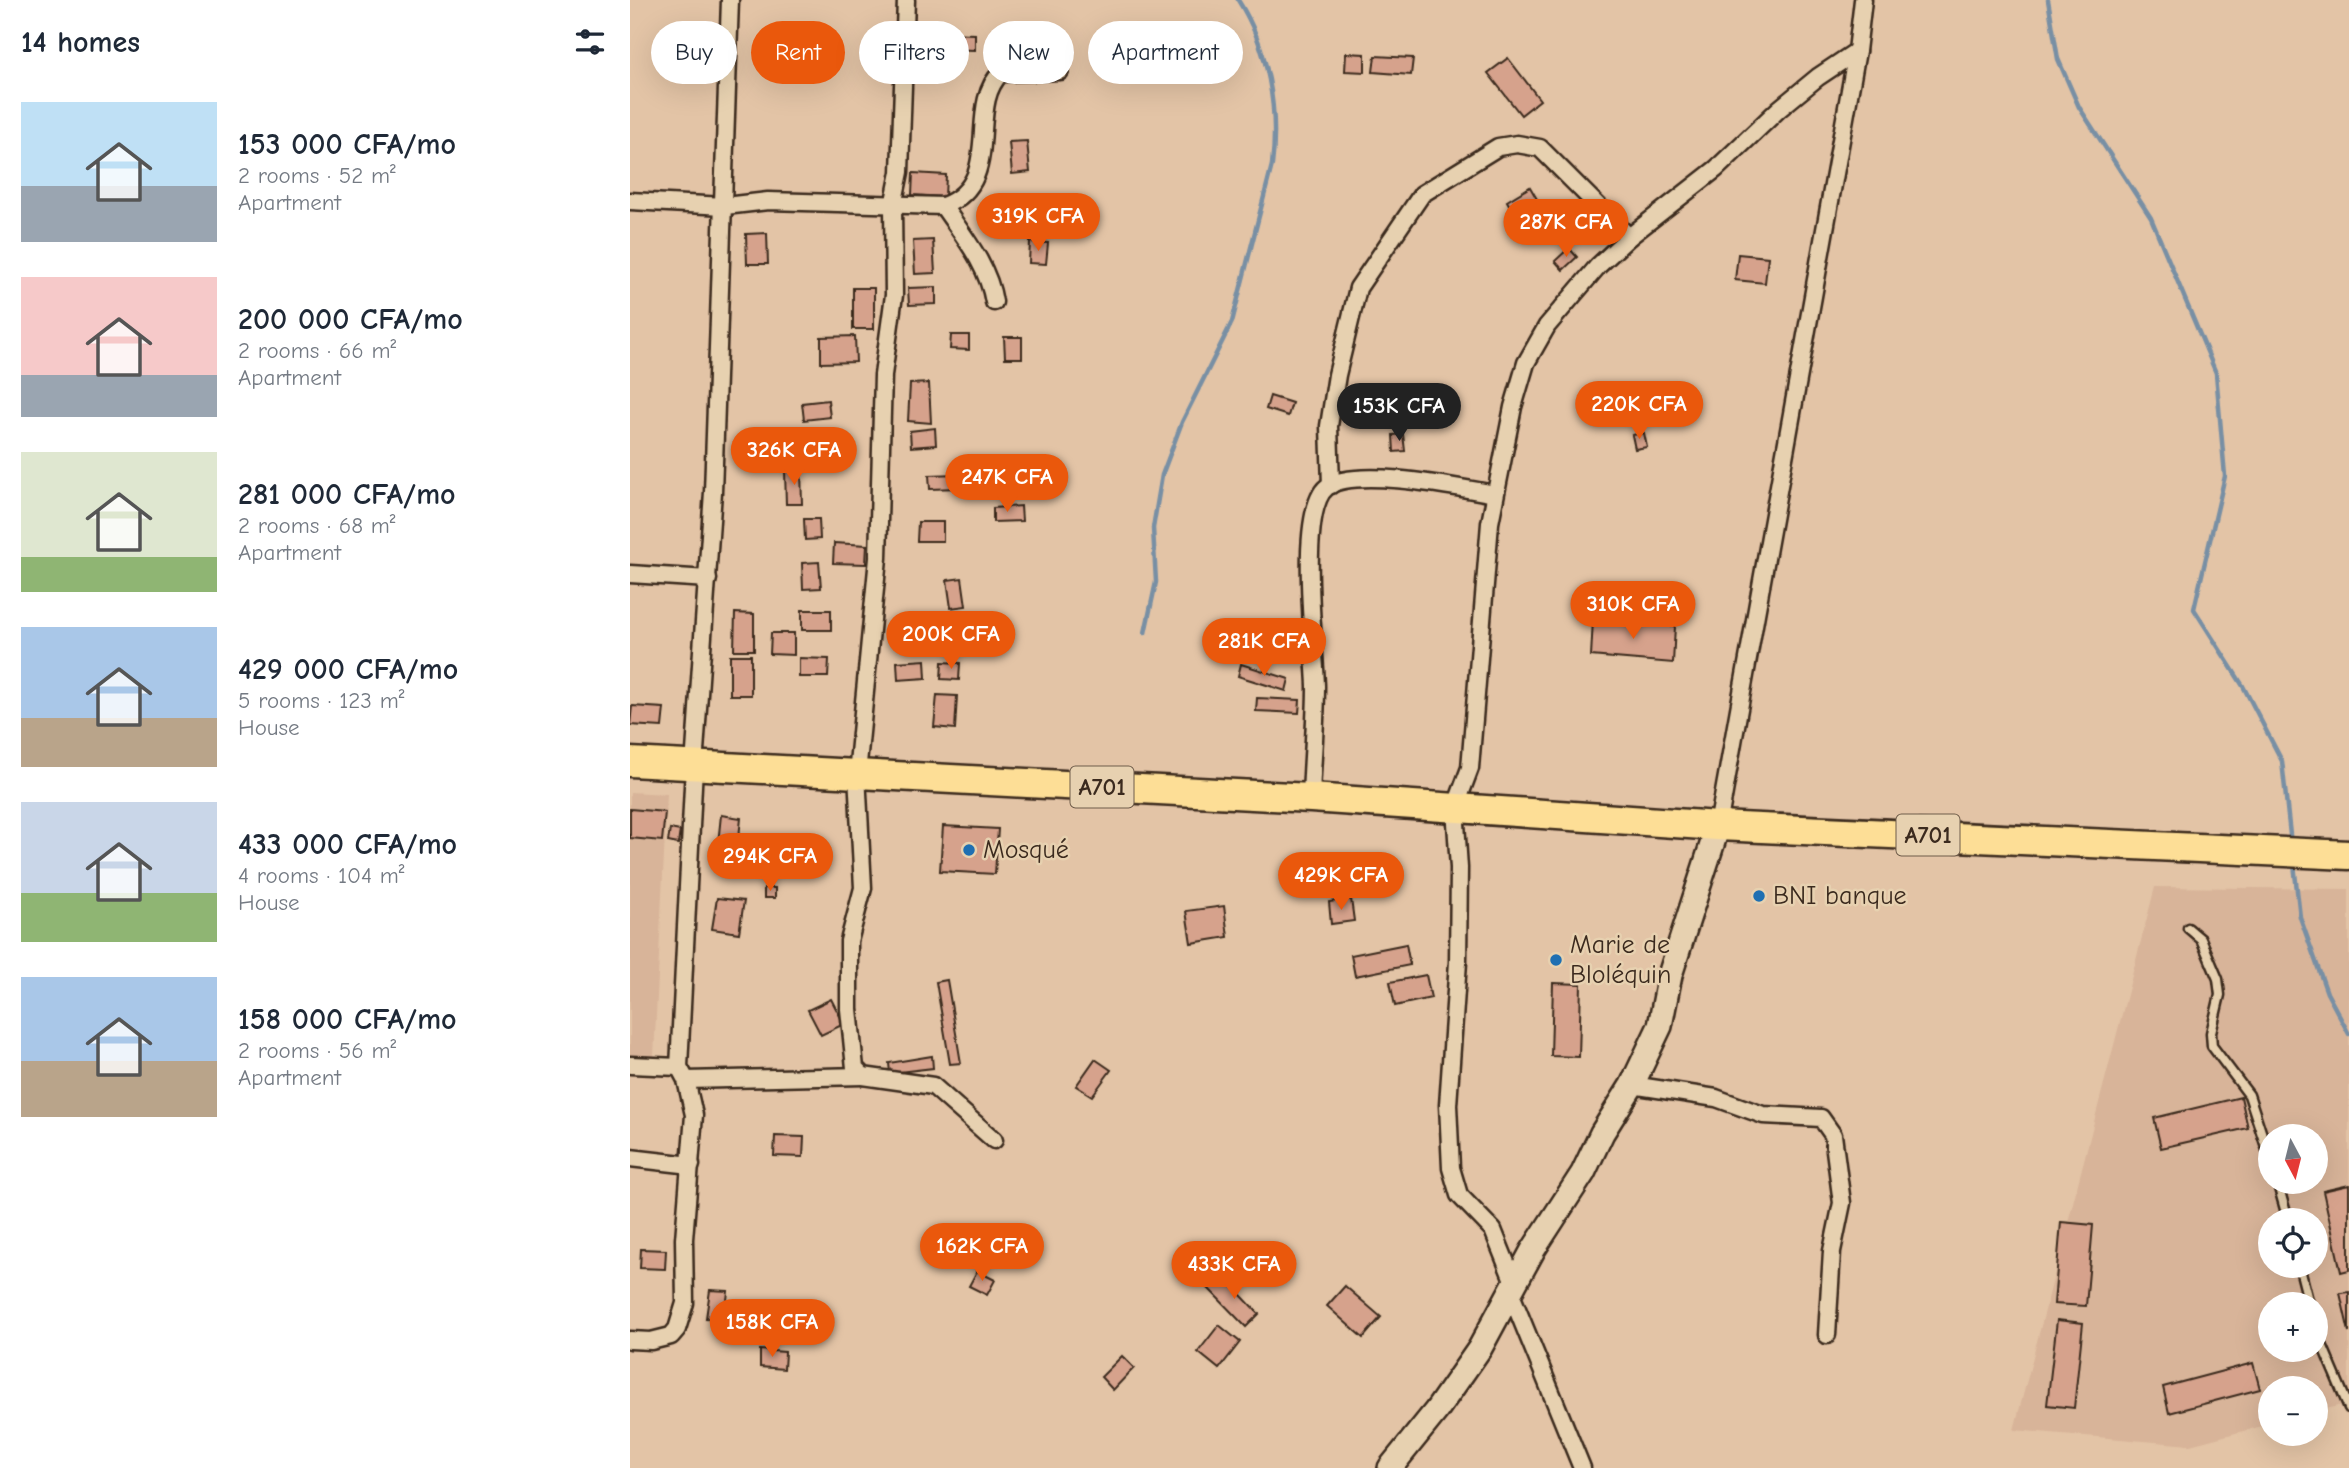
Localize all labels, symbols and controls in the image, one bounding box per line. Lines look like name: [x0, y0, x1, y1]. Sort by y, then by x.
chip: Buy: [651, 21, 737, 84]
chip: Rent: [751, 21, 845, 84]
chip: Filters: [859, 21, 969, 84]
chip: New: [983, 21, 1074, 84]
chip: Apartment: [1088, 21, 1243, 84]
icon: filters: [571, 23, 609, 61]
text: 14 homes: [21, 25, 140, 60]
text: 153 000 CFA/mo: [238, 127, 456, 162]
icon: home: [77, 130, 161, 214]
text: 2 rooms · 52 m²: [238, 162, 396, 189]
text: Apartment: [238, 189, 341, 216]
pin: 319K CFA: [966, 194, 1110, 253]
pin: 287K CFA: [1494, 200, 1638, 259]
text: 319K CFA: [992, 202, 1084, 229]
text: 287K CFA: [1519, 208, 1613, 235]
text: 200 000 CFA/mo: [238, 302, 463, 337]
icon: home: [77, 305, 161, 389]
text: 2 rooms · 66 m²: [238, 337, 396, 364]
text: Apartment: [238, 364, 341, 391]
pin: 220K CFA: [1567, 382, 1711, 441]
pin: 153K CFA: [1327, 384, 1471, 443]
text: 220K CFA: [1591, 390, 1687, 417]
text: 153K CFA: [1353, 392, 1445, 419]
pin: 326K CFA: [722, 428, 866, 487]
text: 326K CFA: [747, 436, 841, 463]
pin: 247K CFA: [935, 454, 1079, 514]
text: 247K CFA: [961, 463, 1053, 490]
text: 281 000 CFA/mo: [238, 477, 456, 512]
icon: home: [77, 480, 161, 564]
text: 2 rooms · 68 m²: [238, 512, 396, 539]
text: Apartment: [238, 539, 341, 566]
pin: 310K CFA: [1561, 582, 1705, 641]
text: 310K CFA: [1586, 590, 1680, 617]
pin: 200K CFA: [879, 612, 1023, 671]
pin: 281K CFA: [1192, 618, 1336, 678]
text: 200K CFA: [902, 620, 1000, 647]
text: 281K CFA: [1218, 627, 1310, 654]
text: 429 000 CFA/mo: [238, 652, 458, 687]
icon: home: [77, 655, 161, 739]
text: 5 rooms · 123 m²: [238, 687, 404, 714]
text: House: [238, 714, 300, 741]
road number: A701: [1070, 766, 1134, 808]
road number: A701: [1896, 814, 1960, 856]
text: 433 000 CFA/mo: [238, 827, 457, 862]
icon: home: [77, 830, 161, 914]
pin: 294K CFA: [698, 834, 842, 893]
place label: Mosqué: [983, 835, 1069, 865]
text: 294K CFA: [723, 842, 817, 869]
marker: Mosqué: [961, 842, 977, 858]
pin: 429K CFA: [1269, 852, 1413, 912]
text: 429K CFA: [1294, 861, 1388, 888]
text: 4 rooms · 104 m²: [238, 862, 405, 889]
place label: BNI banque: [1773, 881, 1907, 911]
marker: BNI banque: [1751, 888, 1767, 904]
text: House: [238, 889, 300, 916]
place label: Marie de Bloléquin: [1570, 930, 1671, 990]
marker: Marie de Bloléquin: [1548, 952, 1564, 968]
text: 158 000 CFA/mo: [238, 1002, 457, 1037]
icon: home: [77, 1005, 161, 1089]
text: 2 rooms · 56 m²: [238, 1037, 396, 1064]
text: Apartment: [238, 1064, 341, 1091]
north arrow: [2258, 1124, 2328, 1194]
map controls: [2258, 1124, 2328, 1446]
button: locate: [2258, 1208, 2328, 1278]
pin: 162K CFA: [910, 1224, 1054, 1283]
text: 162K CFA: [936, 1232, 1028, 1259]
pin: 433K CFA: [1162, 1242, 1306, 1301]
text: 433K CFA: [1188, 1250, 1281, 1277]
button: +: [2258, 1292, 2328, 1362]
pin: 158K CFA: [700, 1300, 844, 1359]
text: 158K CFA: [726, 1308, 818, 1335]
button: −: [2258, 1376, 2328, 1446]

